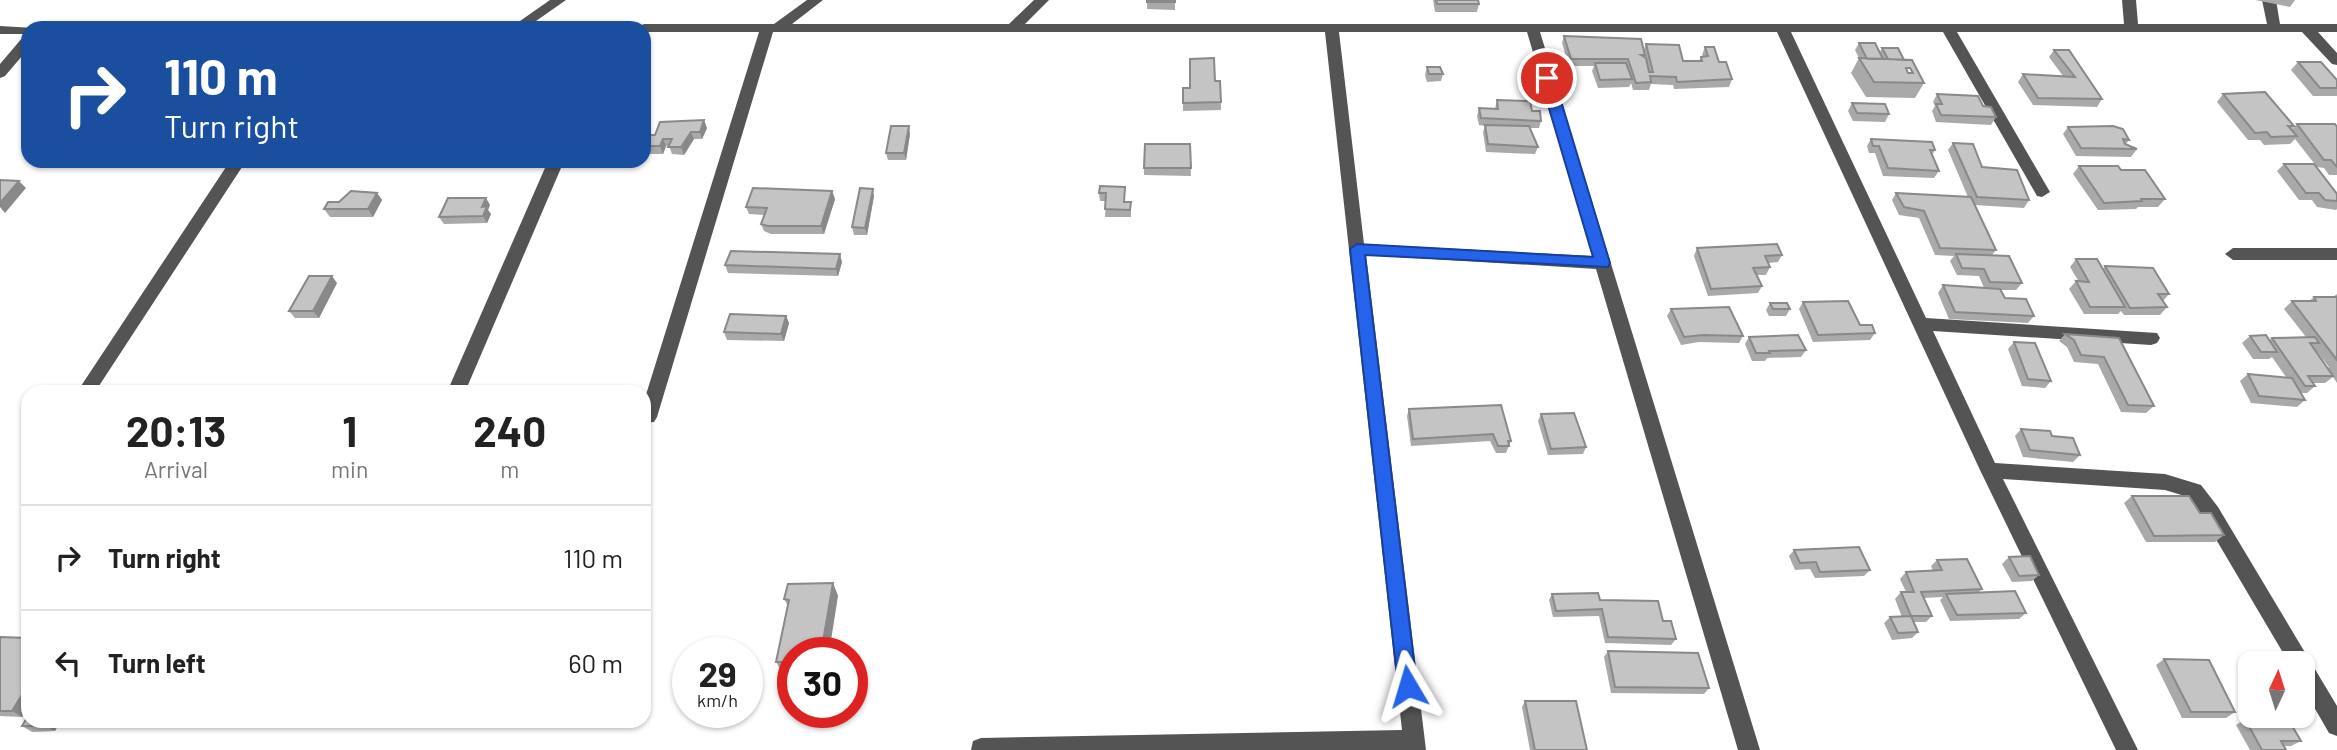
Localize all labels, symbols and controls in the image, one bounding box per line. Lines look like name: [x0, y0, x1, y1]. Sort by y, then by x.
text: 110 m: [164, 46, 278, 105]
pin: [1517, 48, 1577, 108]
icon: right: [49, 49, 140, 140]
icon: arrive: [1528, 59, 1566, 97]
text: Turn right: [164, 106, 299, 144]
text: 20:13: [126, 405, 226, 455]
text: 1: [342, 405, 357, 455]
text: 240: [473, 405, 546, 455]
text: Arrival: [144, 455, 208, 483]
text: min: [331, 455, 368, 483]
text: m: [500, 455, 519, 483]
icon: right: [49, 539, 87, 577]
text: Turn right: [108, 542, 221, 573]
text: 110 m: [563, 542, 623, 573]
speed limit sign: 30: [777, 637, 868, 728]
icon: left: [49, 644, 87, 682]
text: Turn left: [108, 647, 206, 678]
text: 60 m: [568, 647, 623, 678]
position arrow: [1371, 649, 1445, 723]
north arrow: [2238, 651, 2315, 728]
map controls: [2238, 651, 2315, 728]
text: 29: [698, 652, 737, 694]
text: km/h: [697, 689, 738, 711]

